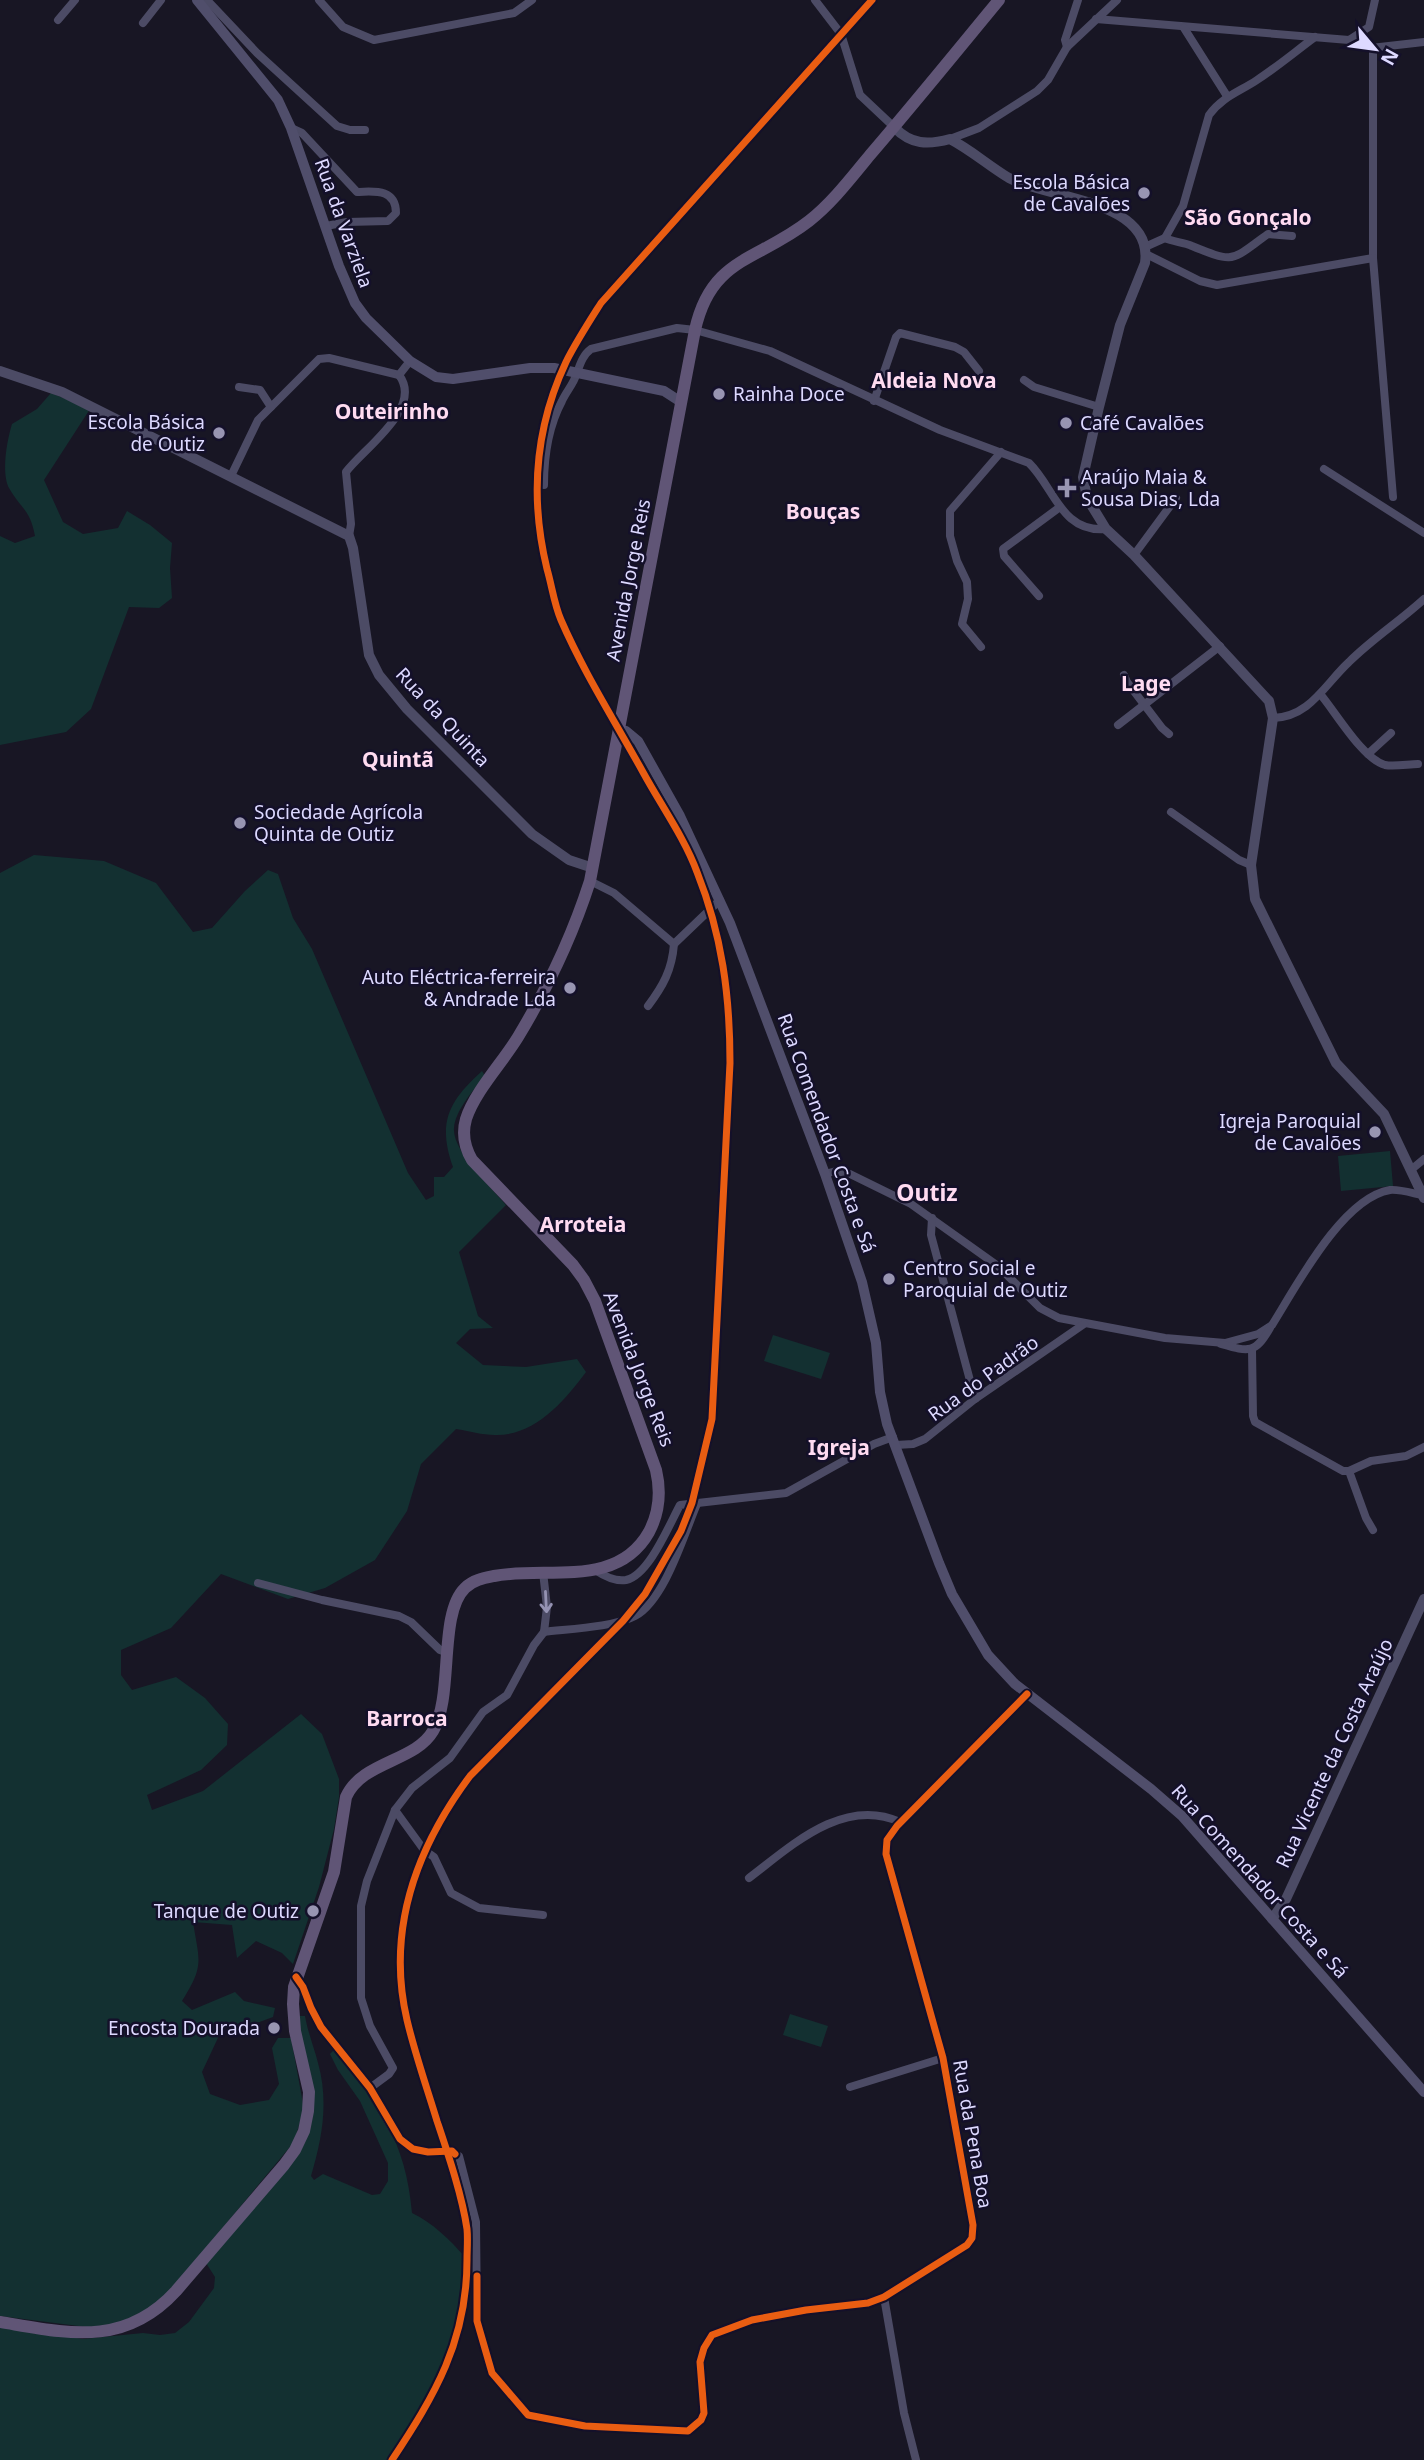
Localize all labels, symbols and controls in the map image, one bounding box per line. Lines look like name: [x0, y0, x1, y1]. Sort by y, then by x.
north arrow: [1340, 14, 1410, 84]
text: N: [1375, 44, 1405, 70]
street label: Rua da Varziela: [309, 155, 379, 291]
place label: Escola Básica de Cavalões: [1012, 169, 1130, 217]
marker: Escola Básica de Cavalões: [1136, 185, 1152, 201]
district label: São Gonçalo: [1184, 203, 1312, 231]
district label: Aldeia Nova: [871, 366, 997, 394]
place label: Rainha Doce: [733, 381, 845, 407]
marker: Rainha Doce: [711, 386, 727, 402]
district label: Outeirinho: [335, 397, 449, 425]
place label: Escola Básica de Outiz: [87, 409, 205, 457]
place label: Café Cavalões: [1080, 410, 1204, 436]
marker: Café Cavalões: [1058, 415, 1074, 431]
marker: Escola Básica de Outiz: [211, 425, 227, 441]
place label: Araújo Maia & Sousa Dias, Lda: [1081, 464, 1220, 512]
marker: Araújo Maia & Sousa Dias, Lda: [1059, 480, 1075, 496]
street label: Avenida Jorge Reis: [600, 497, 656, 663]
district label: Bouças: [786, 497, 860, 525]
street label: Rua da Quinta: [390, 662, 496, 772]
district label: Lage: [1121, 669, 1171, 697]
district label: Quintã: [362, 745, 434, 773]
place label: Sociedade Agrícola Quinta de Outiz: [254, 799, 423, 847]
marker: Sociedade Agrícola Quinta de Outiz: [232, 815, 248, 831]
place label: Auto Eléctrica-ferreira & Andrade Lda: [362, 964, 556, 1012]
marker: Auto Eléctrica-ferreira & Andrade Lda: [562, 980, 578, 996]
street label: Rua Comendador Costa e Sá: [772, 1010, 882, 1256]
place label: Igreja Paroquial de Cavalões: [1219, 1108, 1361, 1156]
marker: Igreja Paroquial de Cavalões: [1367, 1124, 1383, 1140]
district label: Outiz: [896, 1176, 958, 1208]
district label: Arroteia: [540, 1210, 626, 1238]
place label: Centro Social e Paroquial de Outiz: [903, 1255, 1068, 1303]
marker: Centro Social e Paroquial de Outiz: [881, 1271, 897, 1287]
street label: Avenida Jorge Reis: [597, 1287, 681, 1451]
street label: Rua do Padrão: [922, 1329, 1044, 1427]
district label: Igreja: [808, 1433, 870, 1461]
one-way arrow: [539, 1590, 552, 1613]
street label: Rua Vicente da Costa Araújo: [1269, 1634, 1399, 1872]
district label: Barroca: [366, 1704, 448, 1732]
street label: Rua Comendador Costa e Sá: [1166, 1778, 1354, 1984]
place label: Tanque de Outiz: [154, 1898, 299, 1924]
marker: Tanque de Outiz: [305, 1903, 321, 1919]
place label: Encosta Dourada: [108, 2015, 260, 2041]
marker: Encosta Dourada: [266, 2020, 282, 2036]
street label: Rua da Pena Boa: [947, 2058, 999, 2210]

